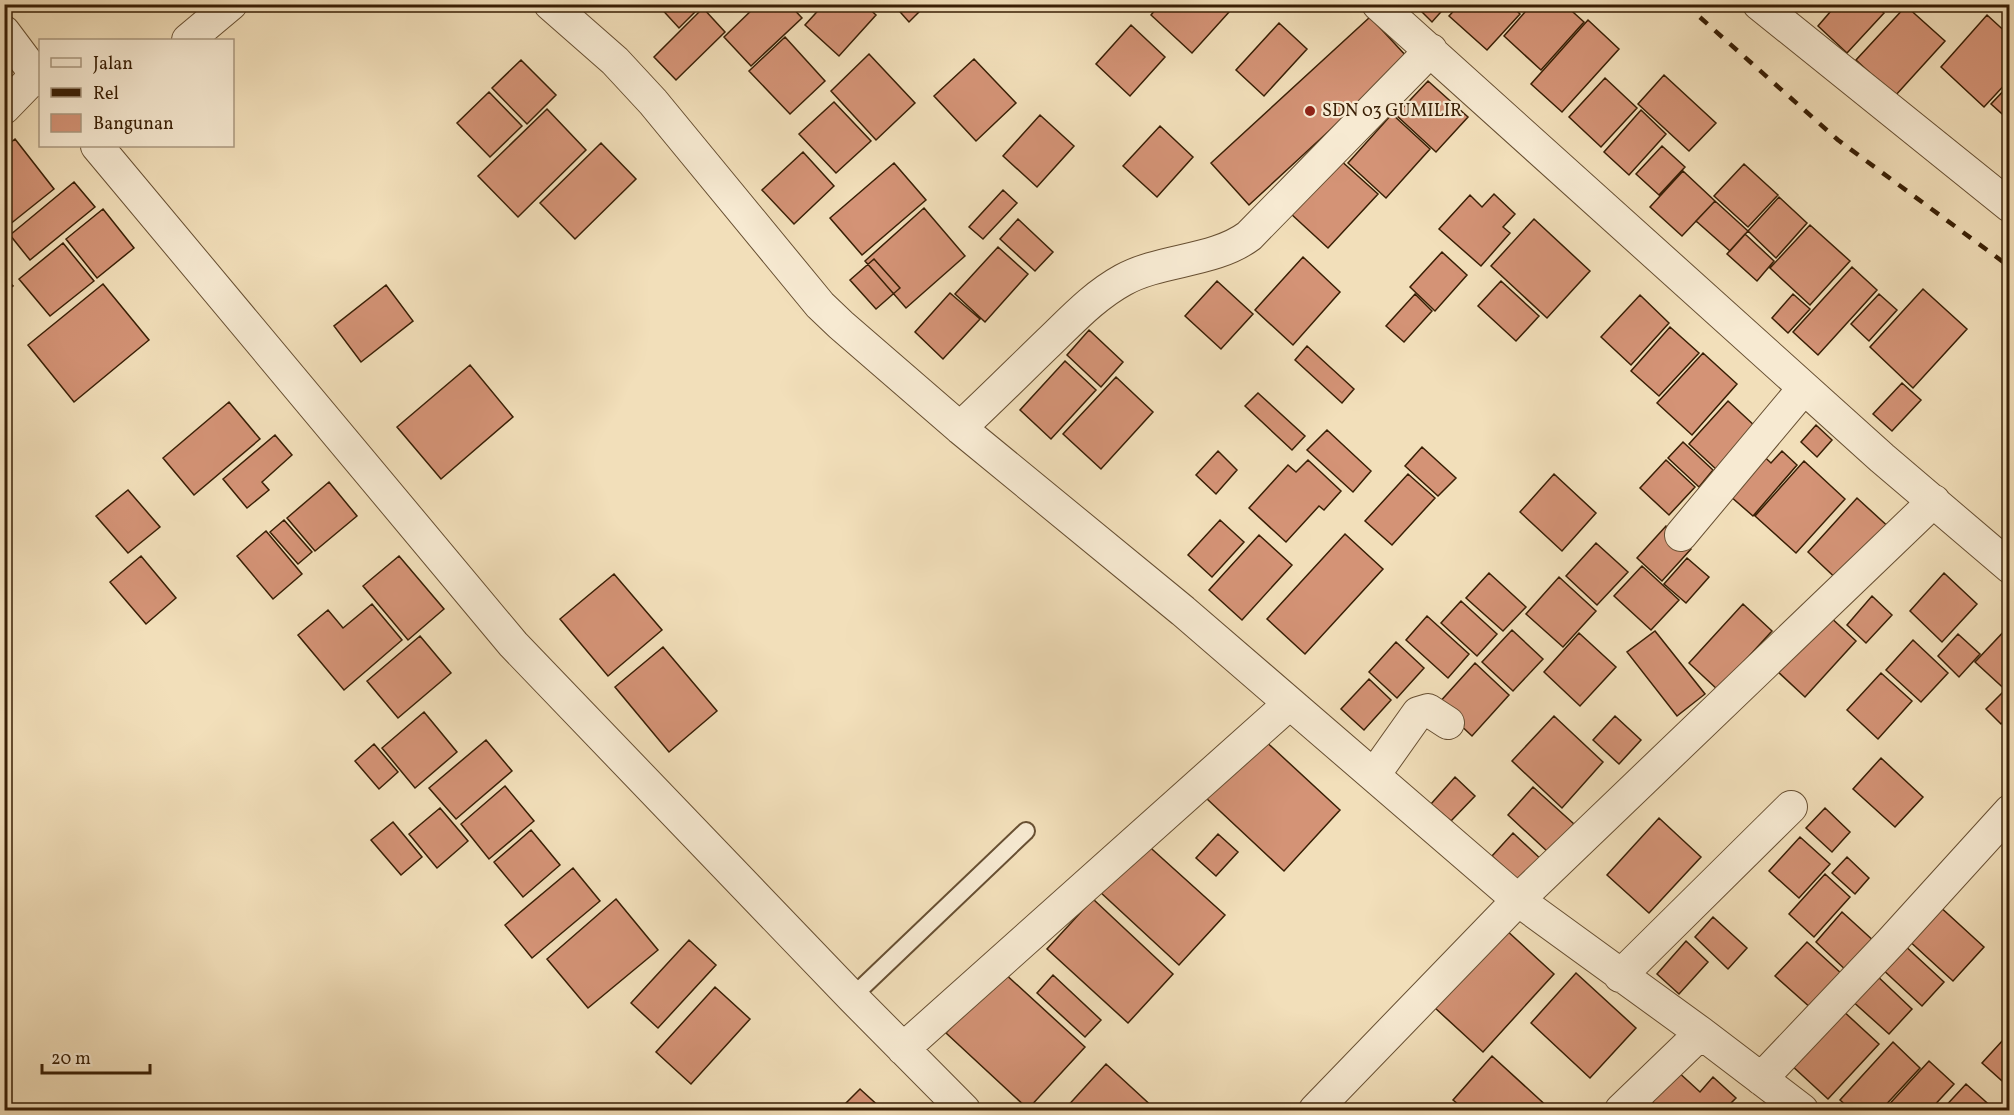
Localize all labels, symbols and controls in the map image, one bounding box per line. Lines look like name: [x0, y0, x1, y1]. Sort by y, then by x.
legend: [39, 39, 234, 147]
text: Jalan: [93, 52, 133, 77]
text: Rel: [93, 82, 119, 107]
place label: SDN 03 GUMILIR: [1322, 99, 1462, 124]
marker: SDN 03 GUMILIR: [1303, 104, 1317, 118]
text: Bangunan: [93, 112, 174, 137]
scale bar: [42, 1037, 150, 1075]
text: 20 m: [51, 1047, 91, 1072]

